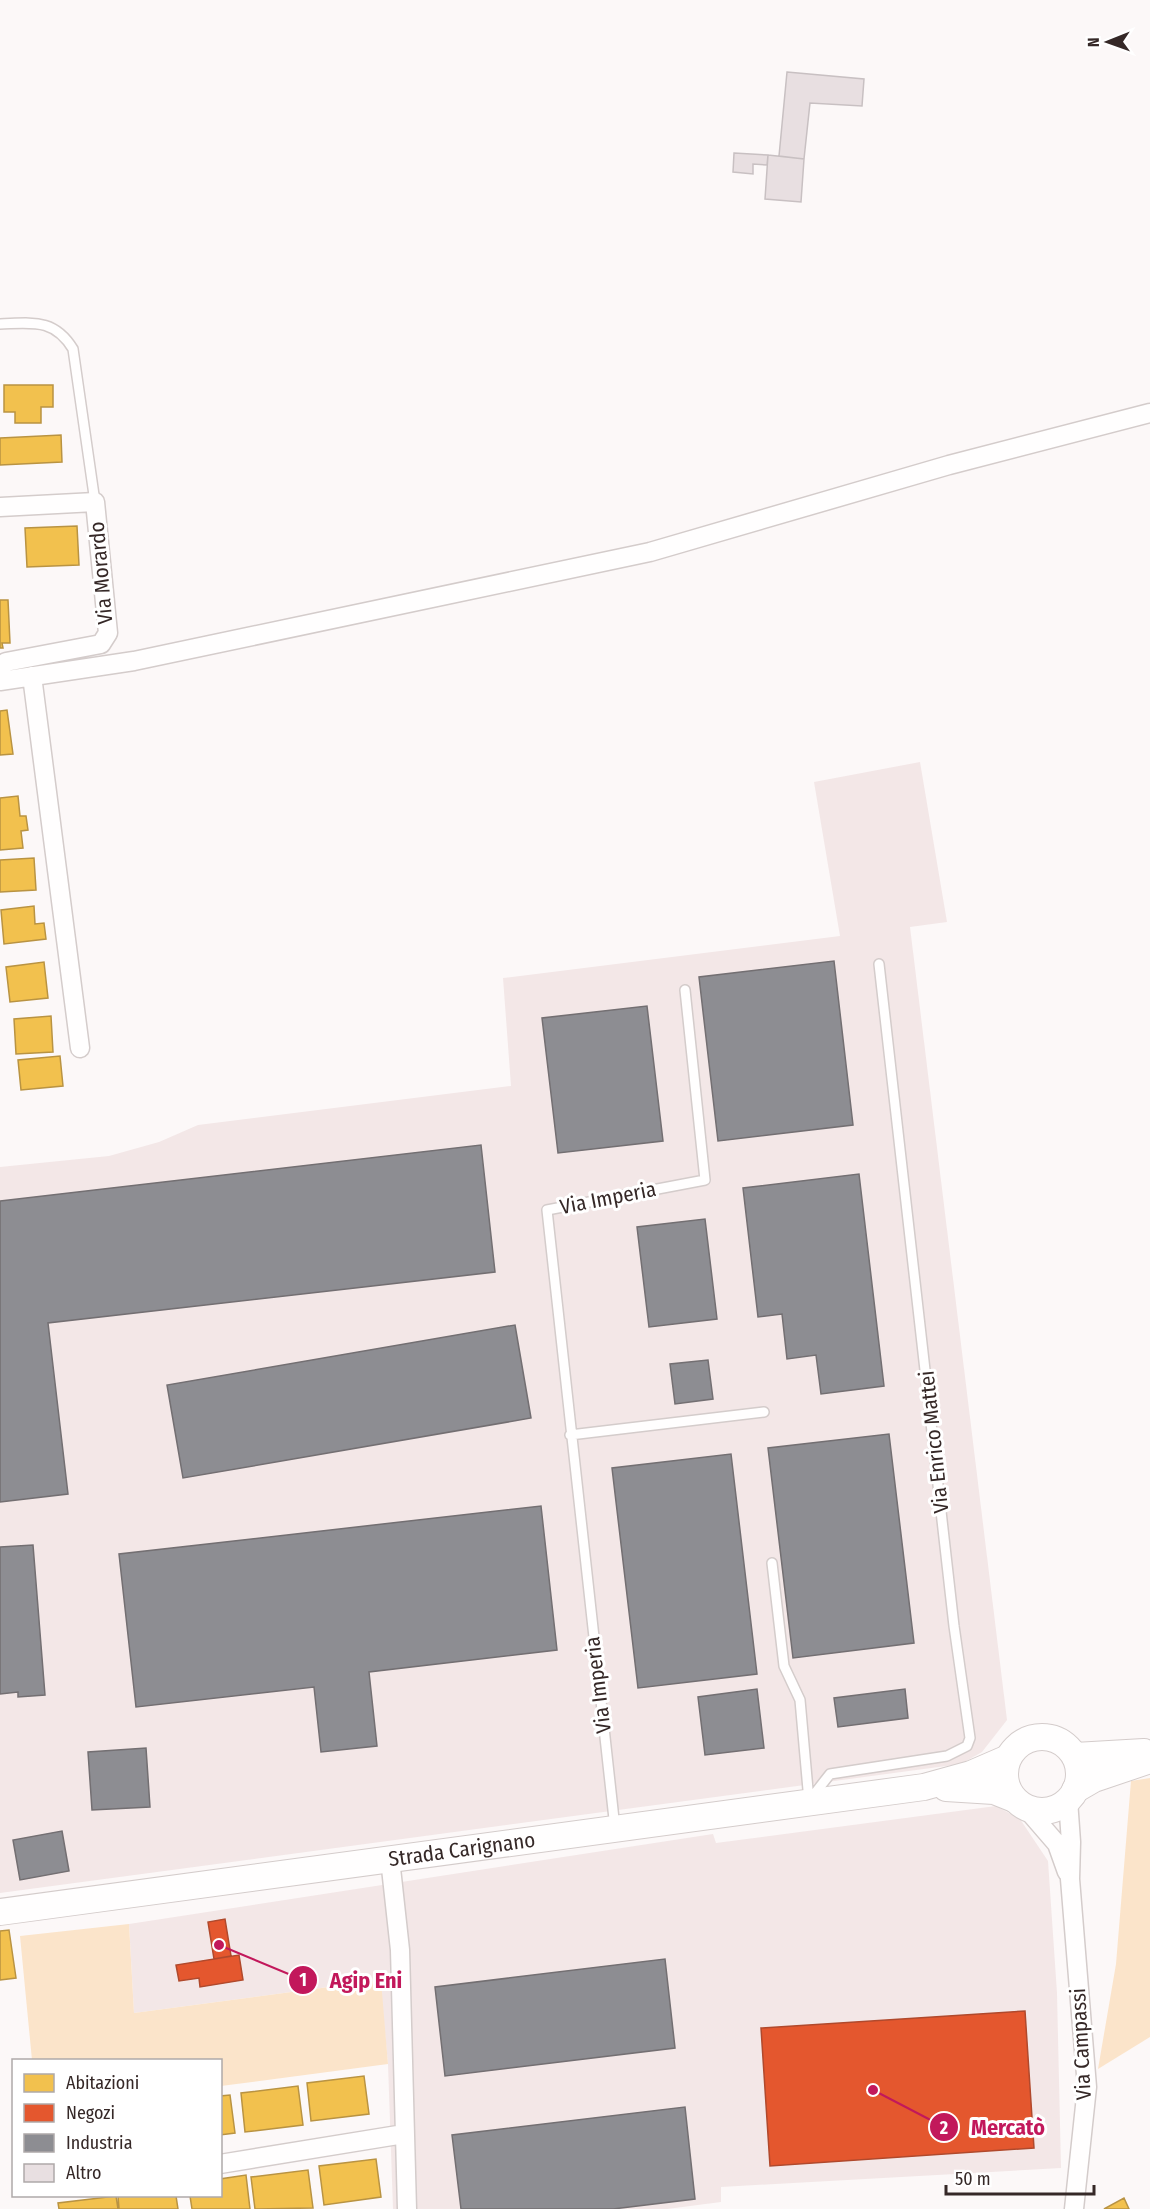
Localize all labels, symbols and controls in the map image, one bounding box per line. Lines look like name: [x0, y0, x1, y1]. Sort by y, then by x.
north arrow: [1078, 12, 1138, 72]
text: N: [1084, 37, 1103, 47]
street label: Via Morardo: [84, 520, 118, 626]
street label: Via Imperia: [558, 1176, 658, 1220]
street label: Via Enrico Mattei: [914, 1369, 954, 1515]
street label: Via Imperia: [579, 1635, 617, 1735]
street label: Strada Carignano: [387, 1827, 537, 1872]
callout: Agip Eni: [288, 1960, 414, 2000]
text: Agip Eni: [329, 1967, 402, 1994]
text: 1: [299, 1969, 307, 1991]
street label: Via Campassi: [1065, 1987, 1097, 2101]
legend: [12, 2059, 222, 2197]
text: Abitazioni: [66, 2072, 139, 2094]
text: Negozi: [66, 2102, 115, 2124]
callout: Mercatò: [929, 2107, 1057, 2147]
text: Mercatò: [971, 2114, 1045, 2141]
text: 2: [939, 2117, 948, 2139]
text: Industria: [66, 2132, 133, 2154]
scale bar: [946, 2158, 1094, 2196]
text: Altro: [66, 2162, 101, 2184]
text: 50 m: [955, 2168, 991, 2190]

